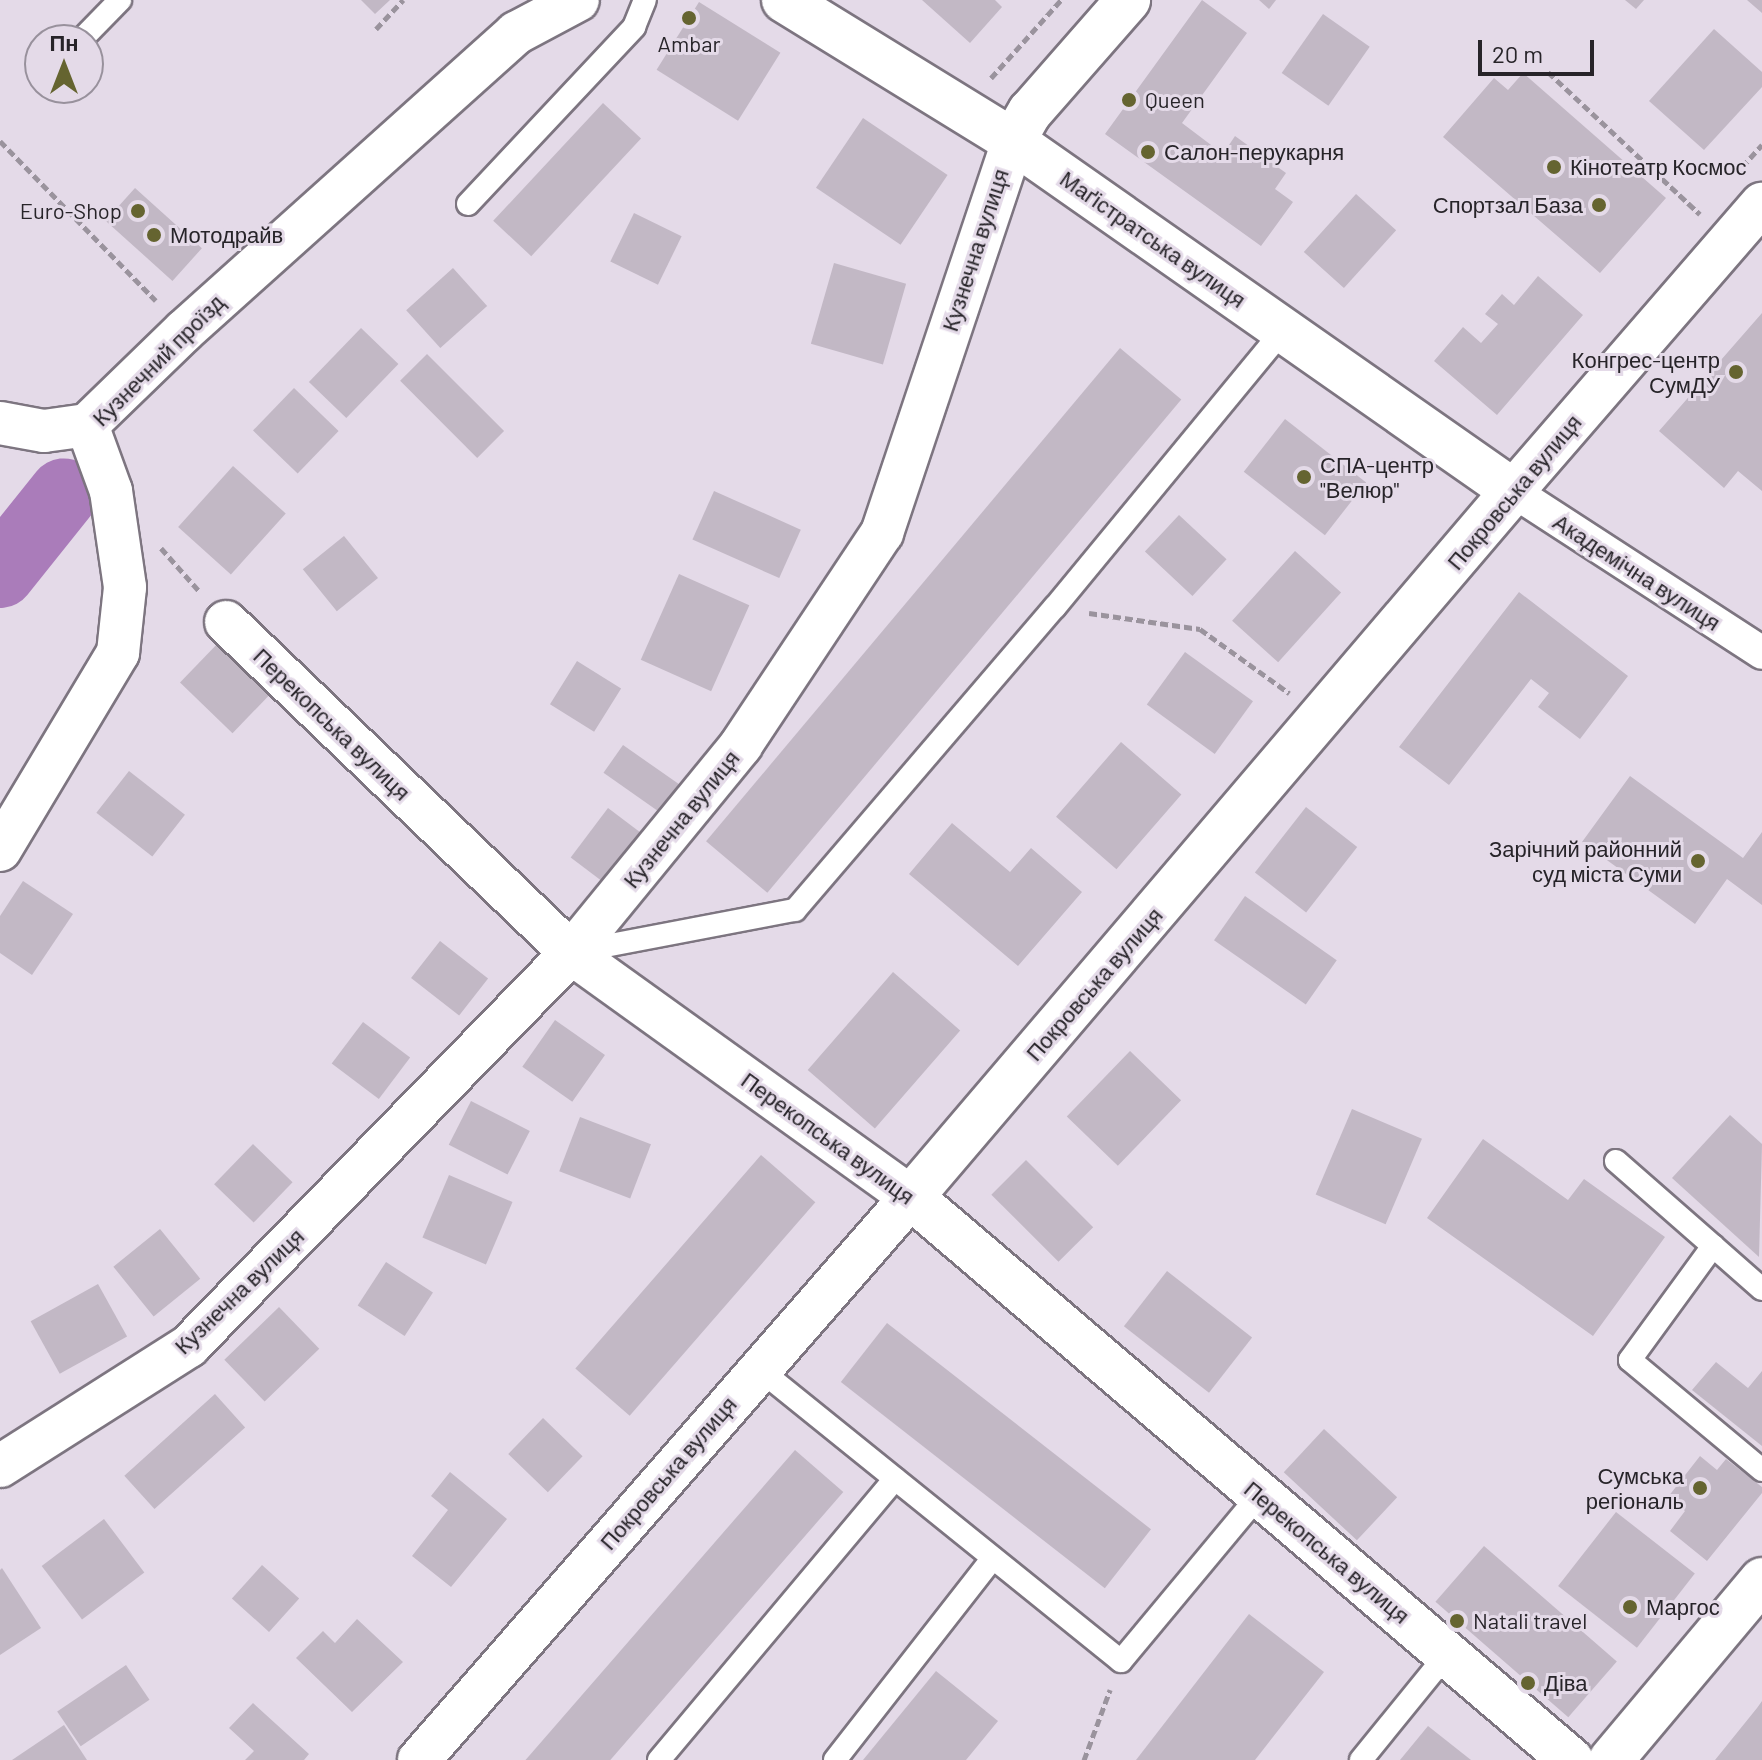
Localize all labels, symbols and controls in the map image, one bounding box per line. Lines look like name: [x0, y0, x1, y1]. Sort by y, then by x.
marker: Ambar: [680, 9, 698, 27]
north arrow: [24, 24, 104, 104]
scale bar: [1482, 24, 1598, 74]
text: Пн: [49, 29, 79, 55]
place label: Ambar: [658, 31, 720, 57]
text: 20 m: [1492, 39, 1543, 68]
place label: Queen: [1145, 87, 1205, 113]
marker: Queen: [1120, 91, 1138, 109]
place label: Салон-перукарня: [1164, 139, 1344, 165]
marker: Салон-перукарня: [1139, 143, 1157, 161]
place label: Кінотеатр Космос: [1570, 154, 1747, 180]
marker: Кінотеатр Космос: [1545, 158, 1563, 176]
street label: Кузнечна вулиця: [936, 165, 1014, 335]
street label: Маґістратська вулиця: [1055, 165, 1251, 313]
place label: Спортзал База: [1433, 192, 1583, 218]
marker: Спортзал База: [1590, 196, 1608, 214]
place label: Euro-Shop: [20, 198, 122, 224]
marker: Euro-Shop: [129, 202, 147, 220]
place label: Мотодрайв: [170, 222, 283, 248]
marker: Мотодрайв: [145, 226, 163, 244]
street label: Кузнечний проїзд: [87, 289, 229, 431]
place label: Конгрес-центр СумДУ: [1572, 346, 1720, 398]
marker: Конгрес-центр СумДУ: [1727, 363, 1745, 381]
street label: Покровська вулиця: [1441, 409, 1587, 575]
place label: СПА-центр "Велюр": [1320, 451, 1434, 502]
marker: СПА-центр "Велюр": [1295, 468, 1313, 486]
street label: Академічна вулиця: [1549, 508, 1725, 636]
street label: Перекопська вулиця: [248, 643, 416, 805]
street label: Кузнечна вулиця: [618, 745, 744, 893]
place label: Зарічний районний суд міста Суми: [1489, 835, 1682, 886]
marker: Зарічний районний суд міста Суми: [1689, 852, 1707, 870]
street label: Покровська вулиця: [1020, 902, 1168, 1066]
street label: Перекопська вулиця: [736, 1066, 920, 1210]
street label: Кузнечна вулиця: [169, 1223, 309, 1359]
street label: Покровська вулиця: [594, 1391, 742, 1555]
place label: Сумська регіональ: [1586, 1462, 1684, 1514]
street label: Перекопська вулиця: [1239, 1475, 1415, 1629]
marker: Сумська регіональ: [1691, 1479, 1709, 1497]
place label: Маргос: [1646, 1594, 1720, 1620]
marker: Маргос: [1621, 1598, 1639, 1616]
place label: Natali travel: [1473, 1608, 1587, 1634]
marker: Natali travel: [1448, 1612, 1466, 1630]
place label: Діва: [1544, 1670, 1587, 1696]
marker: Діва: [1519, 1674, 1537, 1692]

